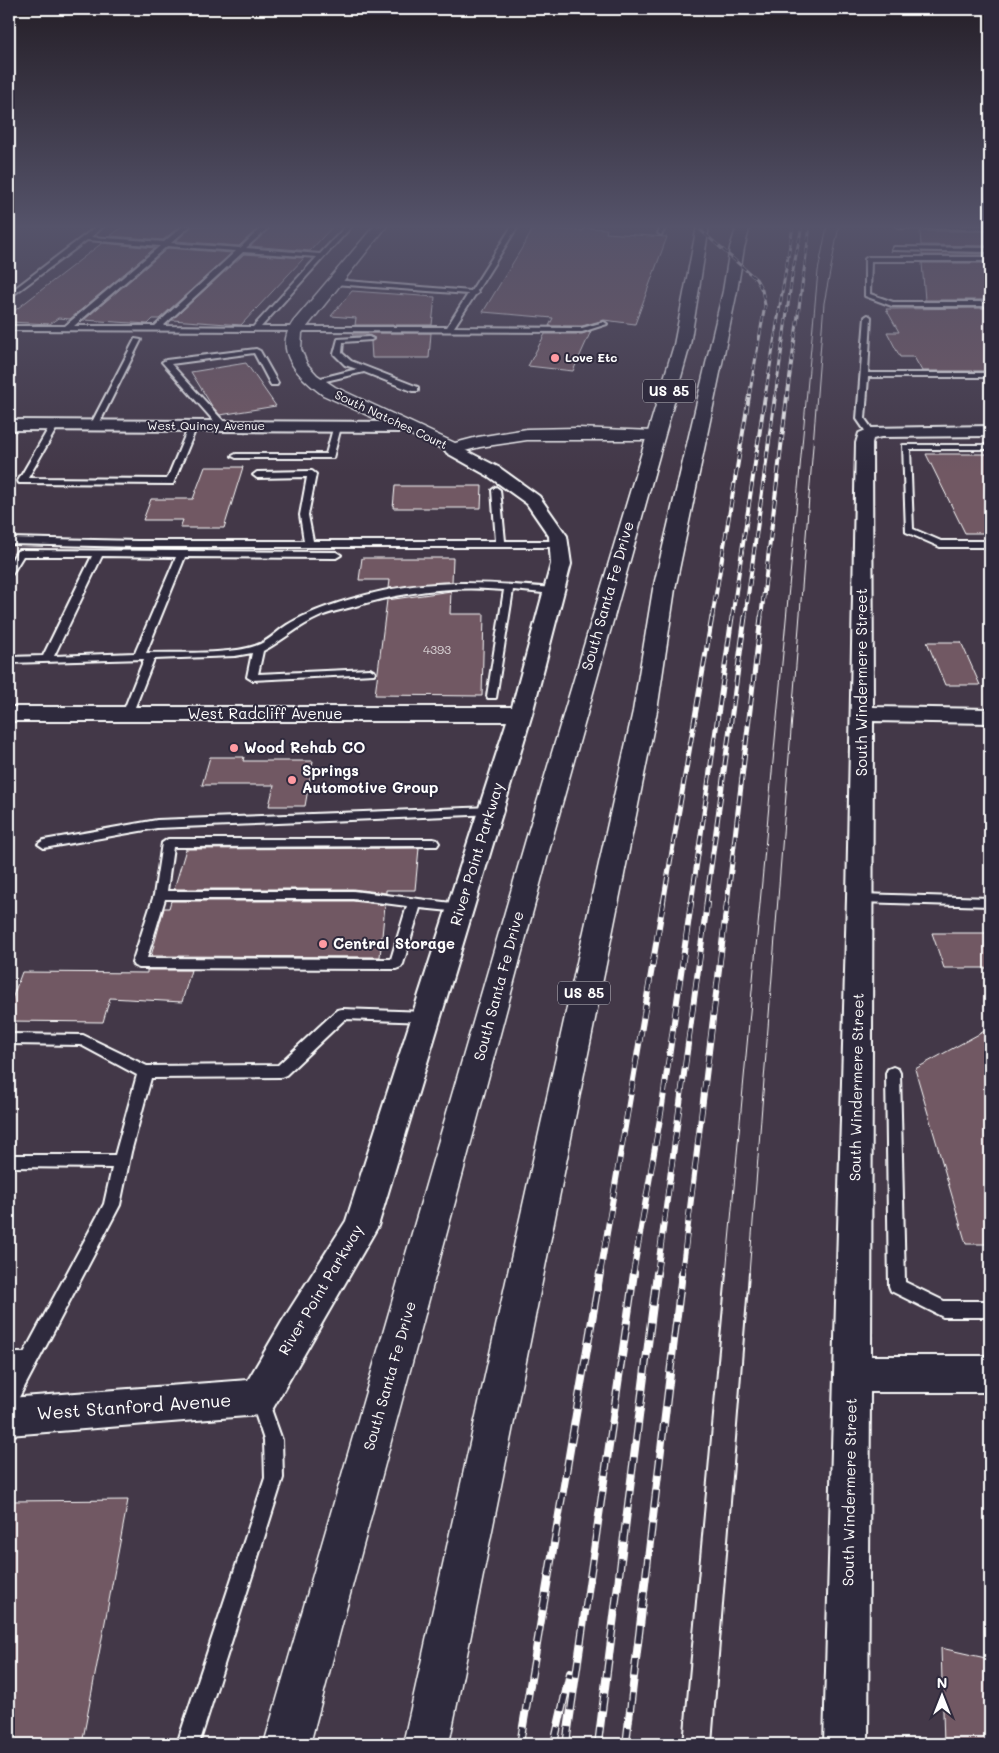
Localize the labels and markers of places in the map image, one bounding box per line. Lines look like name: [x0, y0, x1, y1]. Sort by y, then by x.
place label: Love Etc: [565, 349, 617, 365]
marker: Love Etc: [549, 352, 561, 364]
place label: Wood Rehab CO: [244, 737, 365, 757]
marker: Wood Rehab CO: [228, 742, 240, 754]
place label: Springs Automotive Group: [302, 760, 439, 797]
marker: Springs Automotive Group: [286, 774, 298, 786]
place label: Central Storage: [333, 933, 455, 953]
marker: Central Storage: [317, 938, 329, 950]

